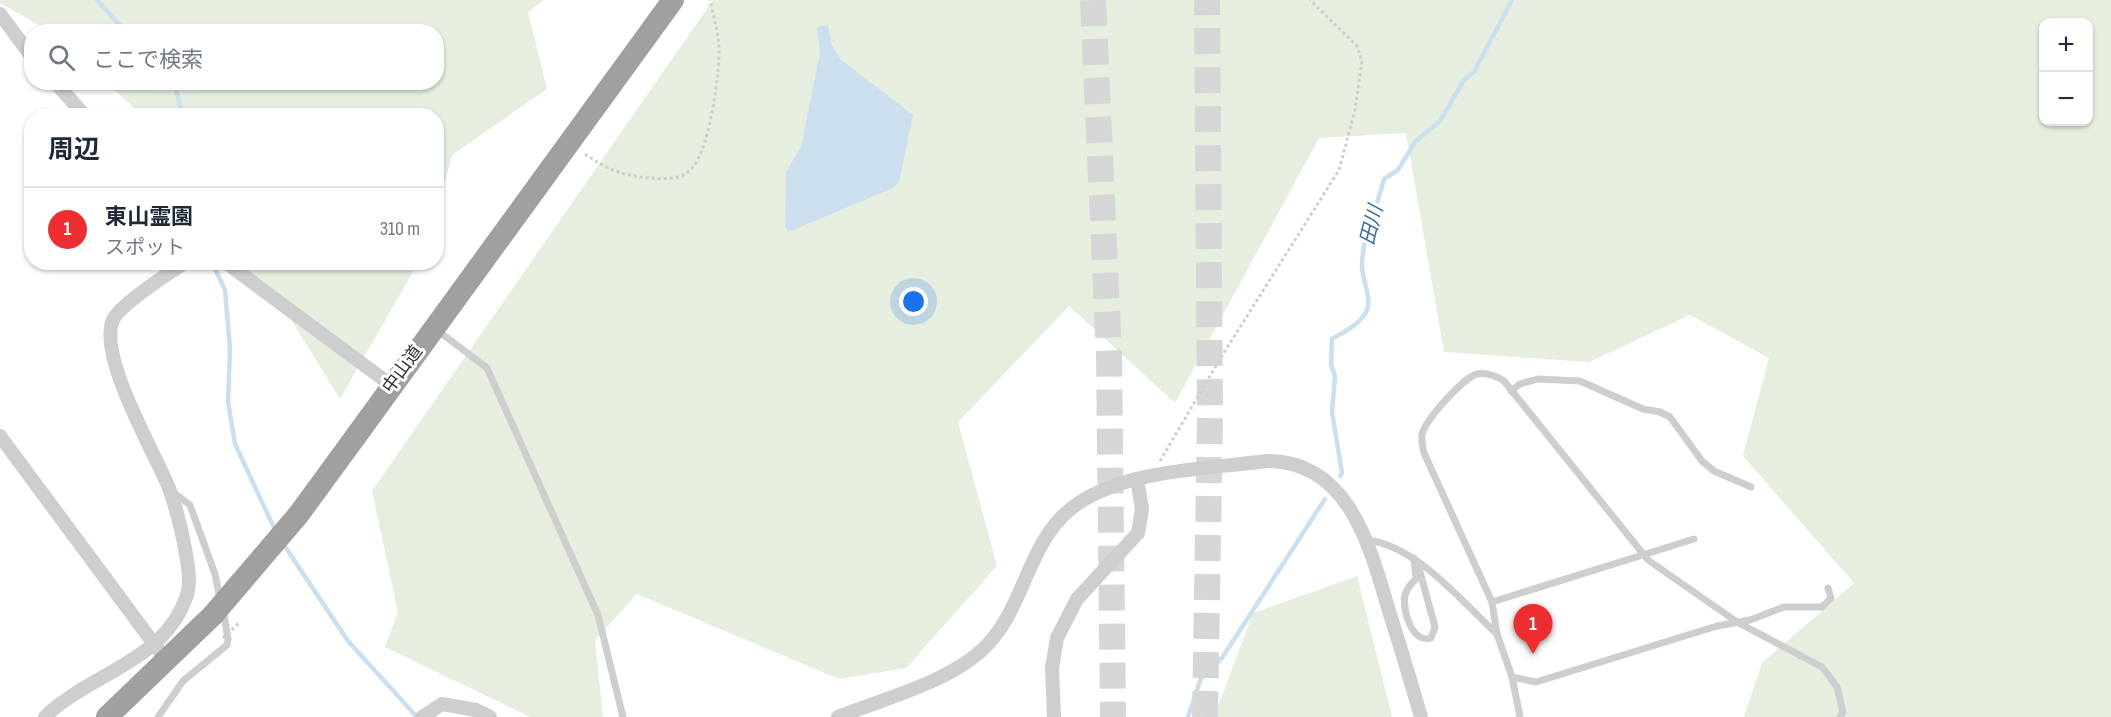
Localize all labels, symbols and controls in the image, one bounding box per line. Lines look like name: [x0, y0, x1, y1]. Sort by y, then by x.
map controls: [2039, 18, 2093, 126]
button: +: [2039, 18, 2093, 72]
search box: [24, 24, 444, 90]
icon: search: [45, 41, 78, 74]
text: ここで検索: [93, 47, 203, 74]
button: −: [2039, 72, 2093, 126]
text: 周辺: [48, 135, 100, 166]
water label: 田川: [1355, 201, 1389, 248]
text: 東山霊園: [105, 204, 193, 231]
text: 1: [64, 217, 71, 241]
text: 310 m: [380, 217, 420, 241]
text: スポット: [105, 236, 185, 260]
your location: [899, 287, 928, 316]
street label: 中山道: [378, 341, 427, 397]
pin: 1: [1514, 604, 1552, 654]

